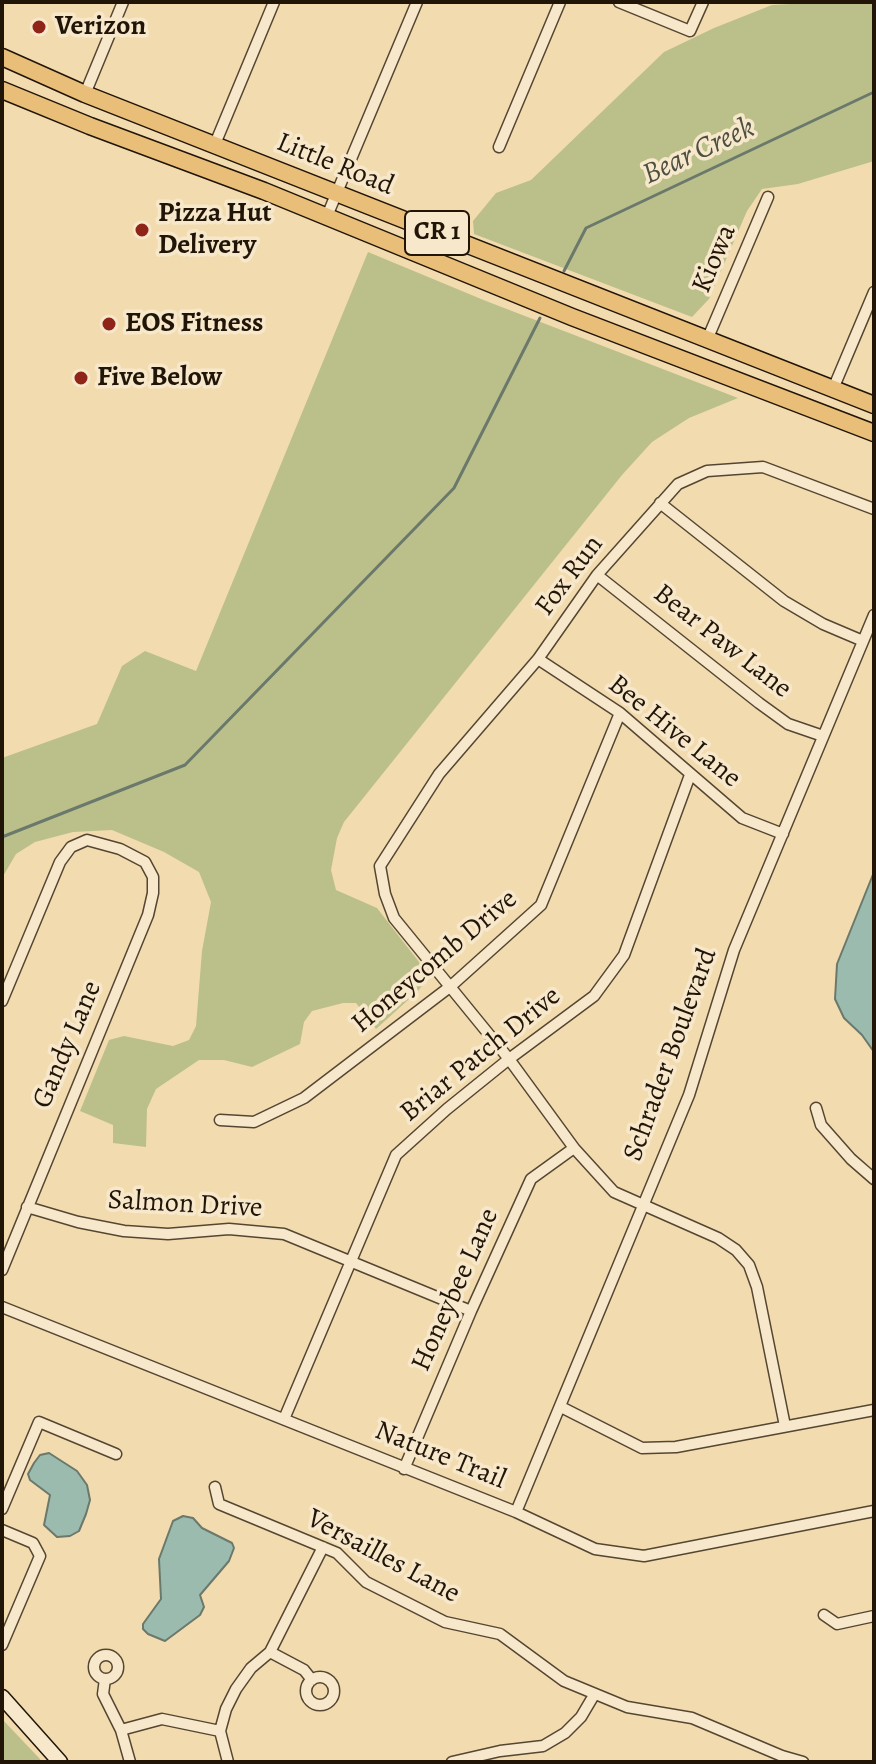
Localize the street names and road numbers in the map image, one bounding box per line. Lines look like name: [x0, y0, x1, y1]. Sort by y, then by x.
street label: Little Road: [271, 126, 399, 204]
road number: CR 1: [405, 211, 469, 255]
street label: Kiowa: [686, 220, 744, 298]
street label: Fox Run: [529, 529, 611, 623]
street label: Bear Paw Lane: [646, 578, 798, 706]
street label: Bee Hive Lane: [601, 668, 747, 796]
street label: Honeycomb Drive: [345, 883, 525, 1041]
street label: Schrader Boulevard: [617, 944, 725, 1166]
street label: Gandy Lane: [26, 976, 110, 1114]
street label: Briar Patch Drive: [394, 980, 568, 1130]
street label: Salmon Drive: [107, 1184, 263, 1226]
street label: Honeybee Lane: [405, 1203, 507, 1377]
street label: Nature Trail: [370, 1415, 510, 1497]
street label: Versailles Lane: [301, 1503, 465, 1611]

